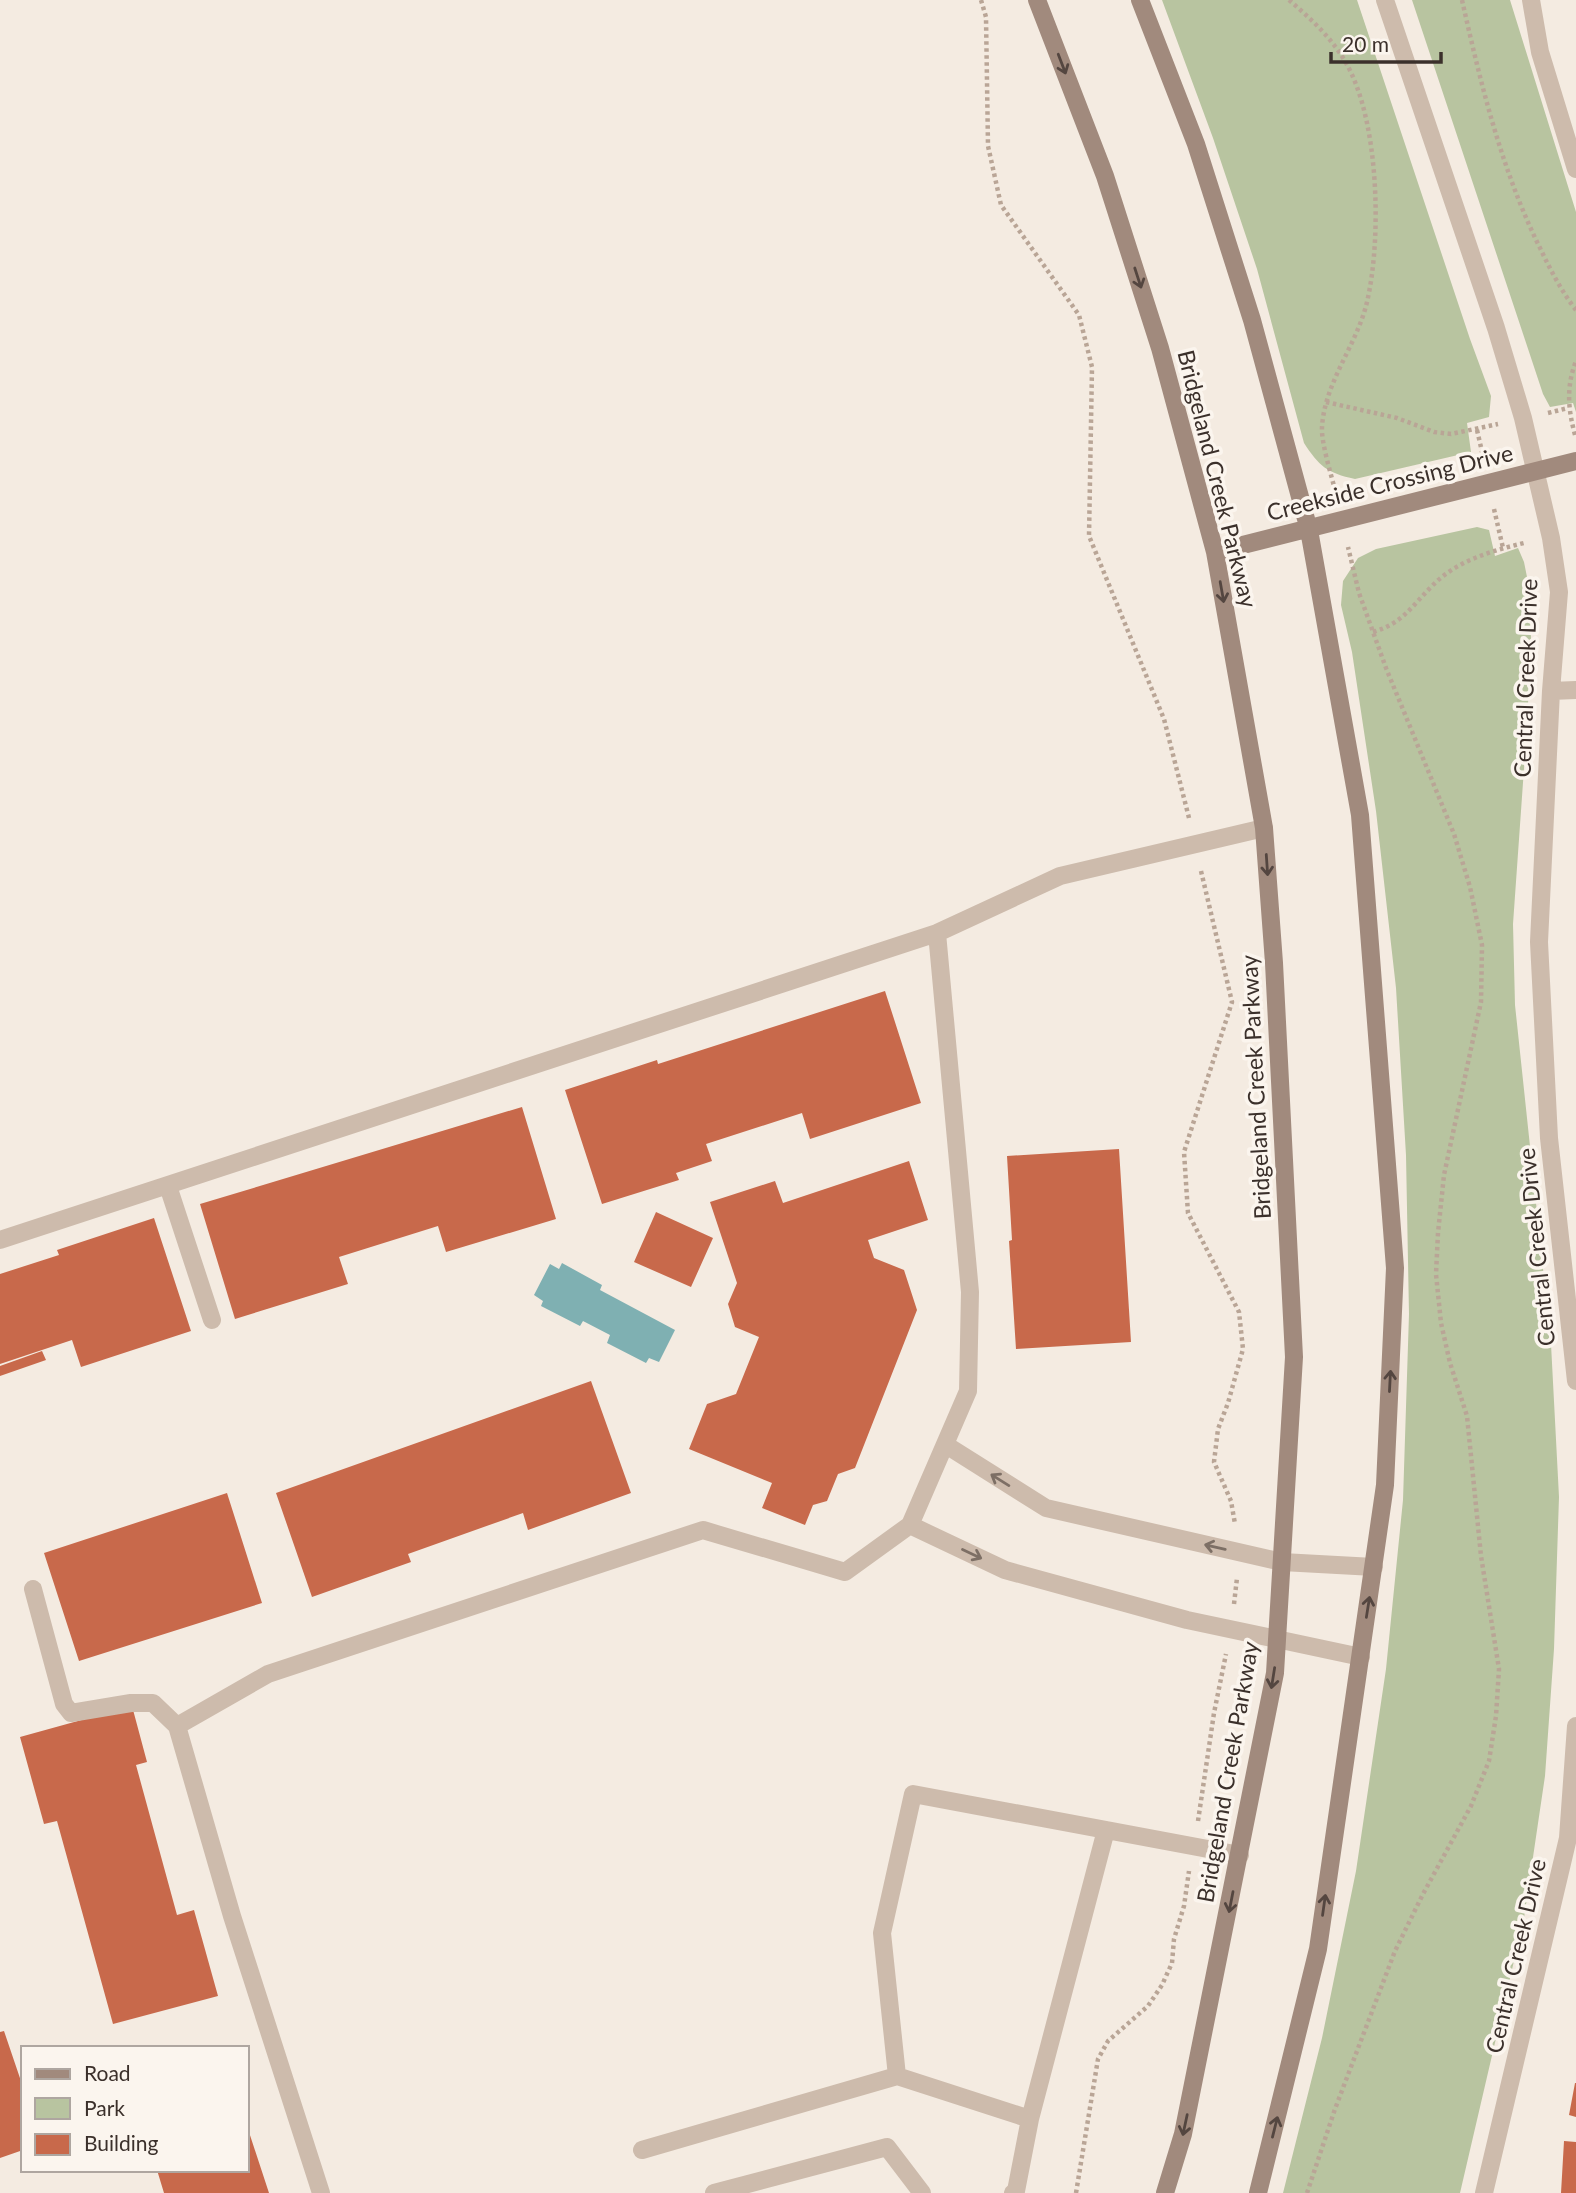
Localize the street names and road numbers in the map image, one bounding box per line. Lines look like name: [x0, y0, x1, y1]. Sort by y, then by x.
street label: Bridgeland Creek Parkway: [1172, 347, 1264, 611]
street label: Creekside Crossing Drive: [1264, 438, 1516, 526]
street label: Central Creek Drive: [1508, 578, 1542, 778]
street label: Bridgeland Creek Parkway: [1234, 954, 1276, 1220]
street label: Central Creek Drive: [1512, 1147, 1560, 1348]
street label: Bridgeland Creek Parkway: [1190, 1639, 1264, 1905]
street label: Central Creek Drive: [1479, 1856, 1551, 2056]

